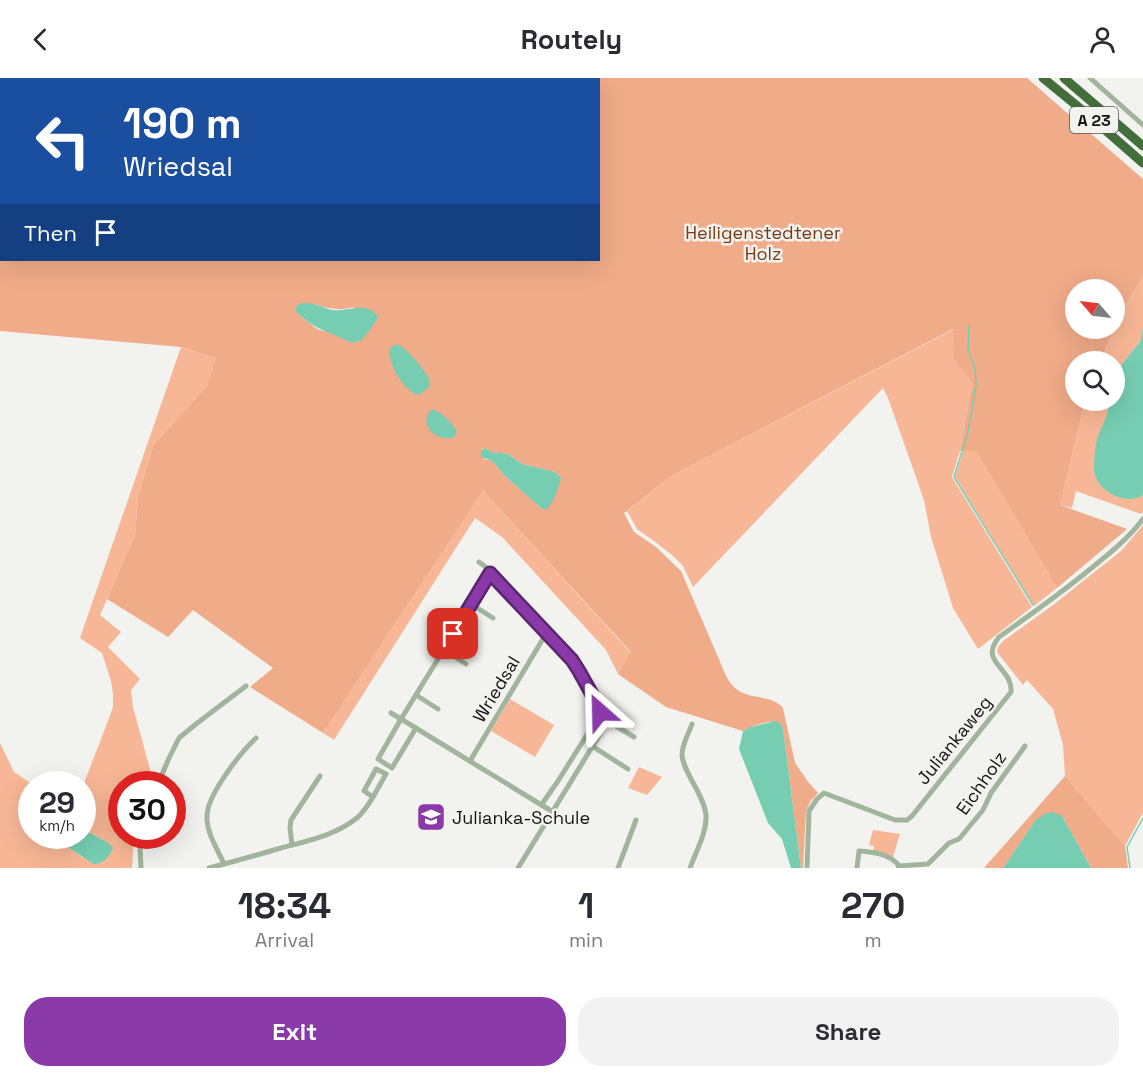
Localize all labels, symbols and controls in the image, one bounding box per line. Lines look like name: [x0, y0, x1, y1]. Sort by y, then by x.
text: Routely: [521, 22, 622, 57]
icon: back: [24, 23, 57, 56]
icon: person: [1086, 23, 1119, 56]
text: 190 m: [123, 97, 242, 150]
icon: left: [24, 102, 102, 180]
road number: A 23: [1070, 107, 1118, 133]
text: Wriedsal: [123, 149, 233, 184]
icon: arrive: [89, 216, 122, 249]
text: Then: [24, 219, 77, 247]
park label: Heiligenstedtener Holz: [685, 221, 841, 265]
north arrow: [1065, 279, 1125, 339]
map controls: [1065, 279, 1125, 411]
button: search: [1065, 351, 1125, 411]
pin: [427, 608, 478, 659]
icon: arrive: [436, 617, 469, 650]
street label: Wriedsal: [467, 652, 525, 726]
position arrow: [568, 680, 632, 744]
street label: Juliankaweg: [911, 691, 997, 789]
street label: Eichholz: [951, 747, 1011, 819]
speed limit sign: 30: [108, 771, 186, 849]
text: 29: [39, 783, 75, 822]
school or university icon: Julianka-Schule: [415, 801, 447, 833]
place label: Julianka-Schule: [452, 806, 590, 829]
text: km/h: [39, 816, 75, 835]
text: 18:34: [238, 883, 331, 929]
text: 1: [578, 883, 594, 929]
text: 270: [841, 883, 905, 929]
text: Arrival: [255, 927, 314, 953]
text: min: [569, 927, 603, 953]
text: m: [865, 927, 882, 953]
button: Exit: [24, 997, 566, 1066]
button: Share: [578, 997, 1119, 1066]

